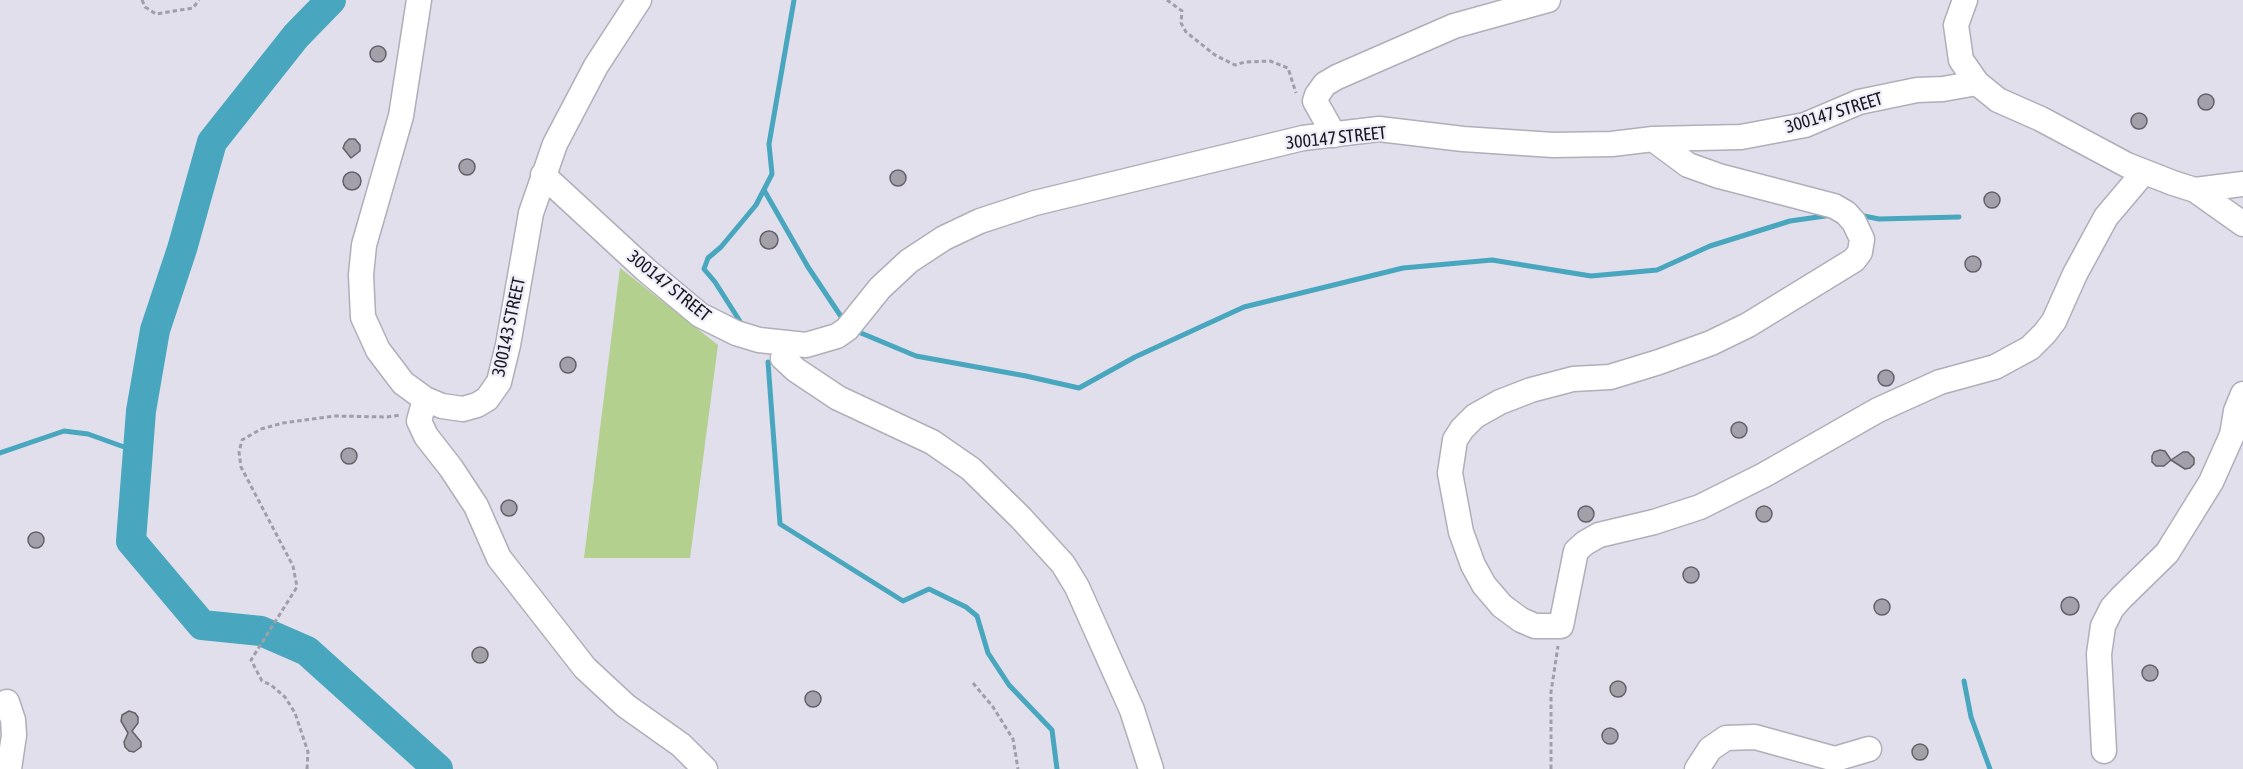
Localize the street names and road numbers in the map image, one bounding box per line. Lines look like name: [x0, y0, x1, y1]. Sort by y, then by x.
street label: 300147 STREET: [1783, 88, 1885, 138]
street label: 300147 STREET: [1285, 122, 1387, 154]
street label: 300147 STREET: [623, 246, 715, 326]
street label: 300143 STREET: [488, 275, 530, 379]

